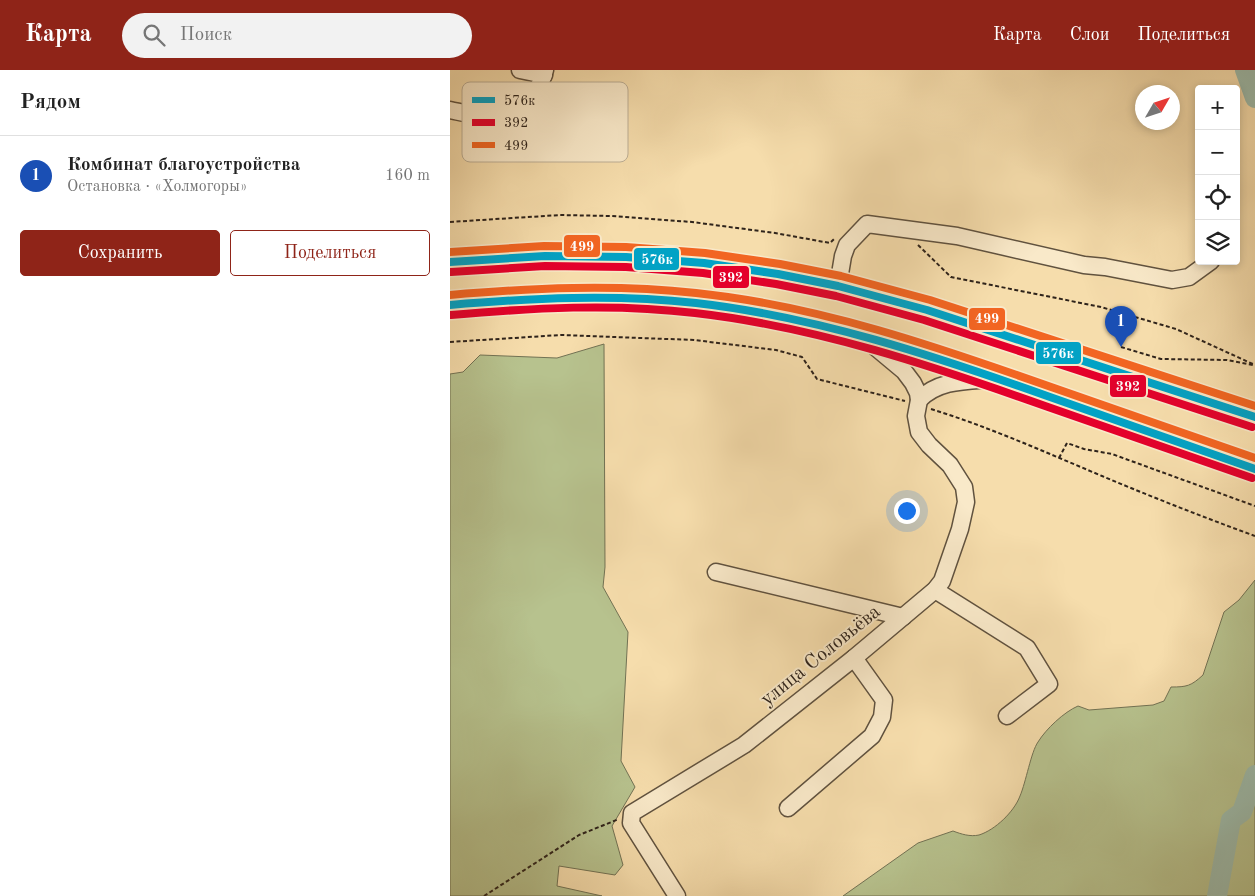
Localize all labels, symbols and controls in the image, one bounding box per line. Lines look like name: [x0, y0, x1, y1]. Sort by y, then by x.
search box: [122, 13, 472, 58]
icon: search: [140, 21, 168, 49]
text: Карта: [25, 23, 92, 47]
text: Поиск: [180, 26, 232, 45]
text: Карта: [993, 26, 1042, 44]
text: Слои: [1070, 26, 1109, 44]
text: Поделиться: [1137, 26, 1230, 44]
legend: [462, 82, 628, 162]
north arrow: [1135, 85, 1180, 130]
map controls: [1195, 85, 1240, 265]
button: +: [1195, 85, 1240, 130]
text: Рядом: [20, 92, 81, 113]
text: 576к: [504, 94, 535, 108]
text: 392: [504, 116, 528, 130]
button: −: [1195, 130, 1240, 175]
text: 499: [504, 139, 528, 153]
text: Комбинат благоустройства: [67, 156, 300, 175]
text: 1: [31, 168, 41, 184]
text: 160 m: [385, 168, 430, 184]
button: locate: [1195, 175, 1240, 220]
text: Остановка · «Холмогоры»: [67, 179, 247, 195]
button: layers: [1195, 220, 1240, 265]
button: Сохранить: [20, 230, 220, 276]
button: Поделиться: [230, 230, 430, 276]
line badge: 499: [563, 234, 601, 258]
text: 499: [570, 240, 594, 254]
line badge: 576к: [633, 247, 680, 271]
text: 576к: [641, 253, 673, 267]
line badge: 392: [712, 265, 750, 289]
text: 392: [719, 271, 743, 285]
pin: 1: [1105, 306, 1137, 347]
line badge: 499: [968, 307, 1006, 331]
text: 499: [975, 312, 999, 326]
line badge: 576к: [1035, 341, 1082, 365]
text: 576к: [1042, 347, 1074, 361]
line badge: 392: [1109, 374, 1147, 398]
text: 392: [1116, 380, 1140, 394]
your location: [894, 498, 920, 524]
street label: улица Соловьёва: [757, 602, 885, 710]

